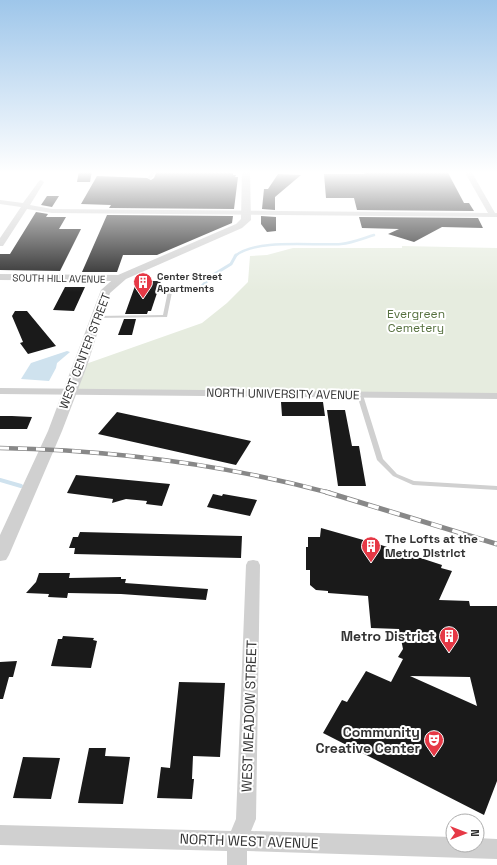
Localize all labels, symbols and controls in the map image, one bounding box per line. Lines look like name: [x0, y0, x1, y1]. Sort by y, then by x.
place label: Center Street Apartments: [157, 270, 223, 295]
street label: SOUTH HILL AVENUE: [12, 271, 106, 286]
building icon: Center Street Apartments: [132, 271, 154, 299]
street label: WEST CENTER STREET: [55, 291, 115, 411]
park label: Evergreen Cemetery: [387, 306, 445, 336]
street label: NORTH UNIVERSITY AVENUE: [206, 385, 360, 403]
place label: The Lofts at the Metro District: [385, 531, 478, 561]
building icon: The Lofts at the Metro District: [360, 535, 382, 563]
building icon: Metro District: [438, 625, 460, 653]
place label: Metro District: [341, 627, 435, 645]
street label: WEST MEADOW STREET: [237, 640, 261, 792]
place label: Community Creative Center: [316, 723, 420, 757]
theatre icon: Community Creative Center: [423, 729, 445, 757]
north arrow: [445, 813, 485, 853]
text: N: [468, 829, 482, 837]
street label: NORTH WEST AVENUE: [179, 830, 319, 852]

